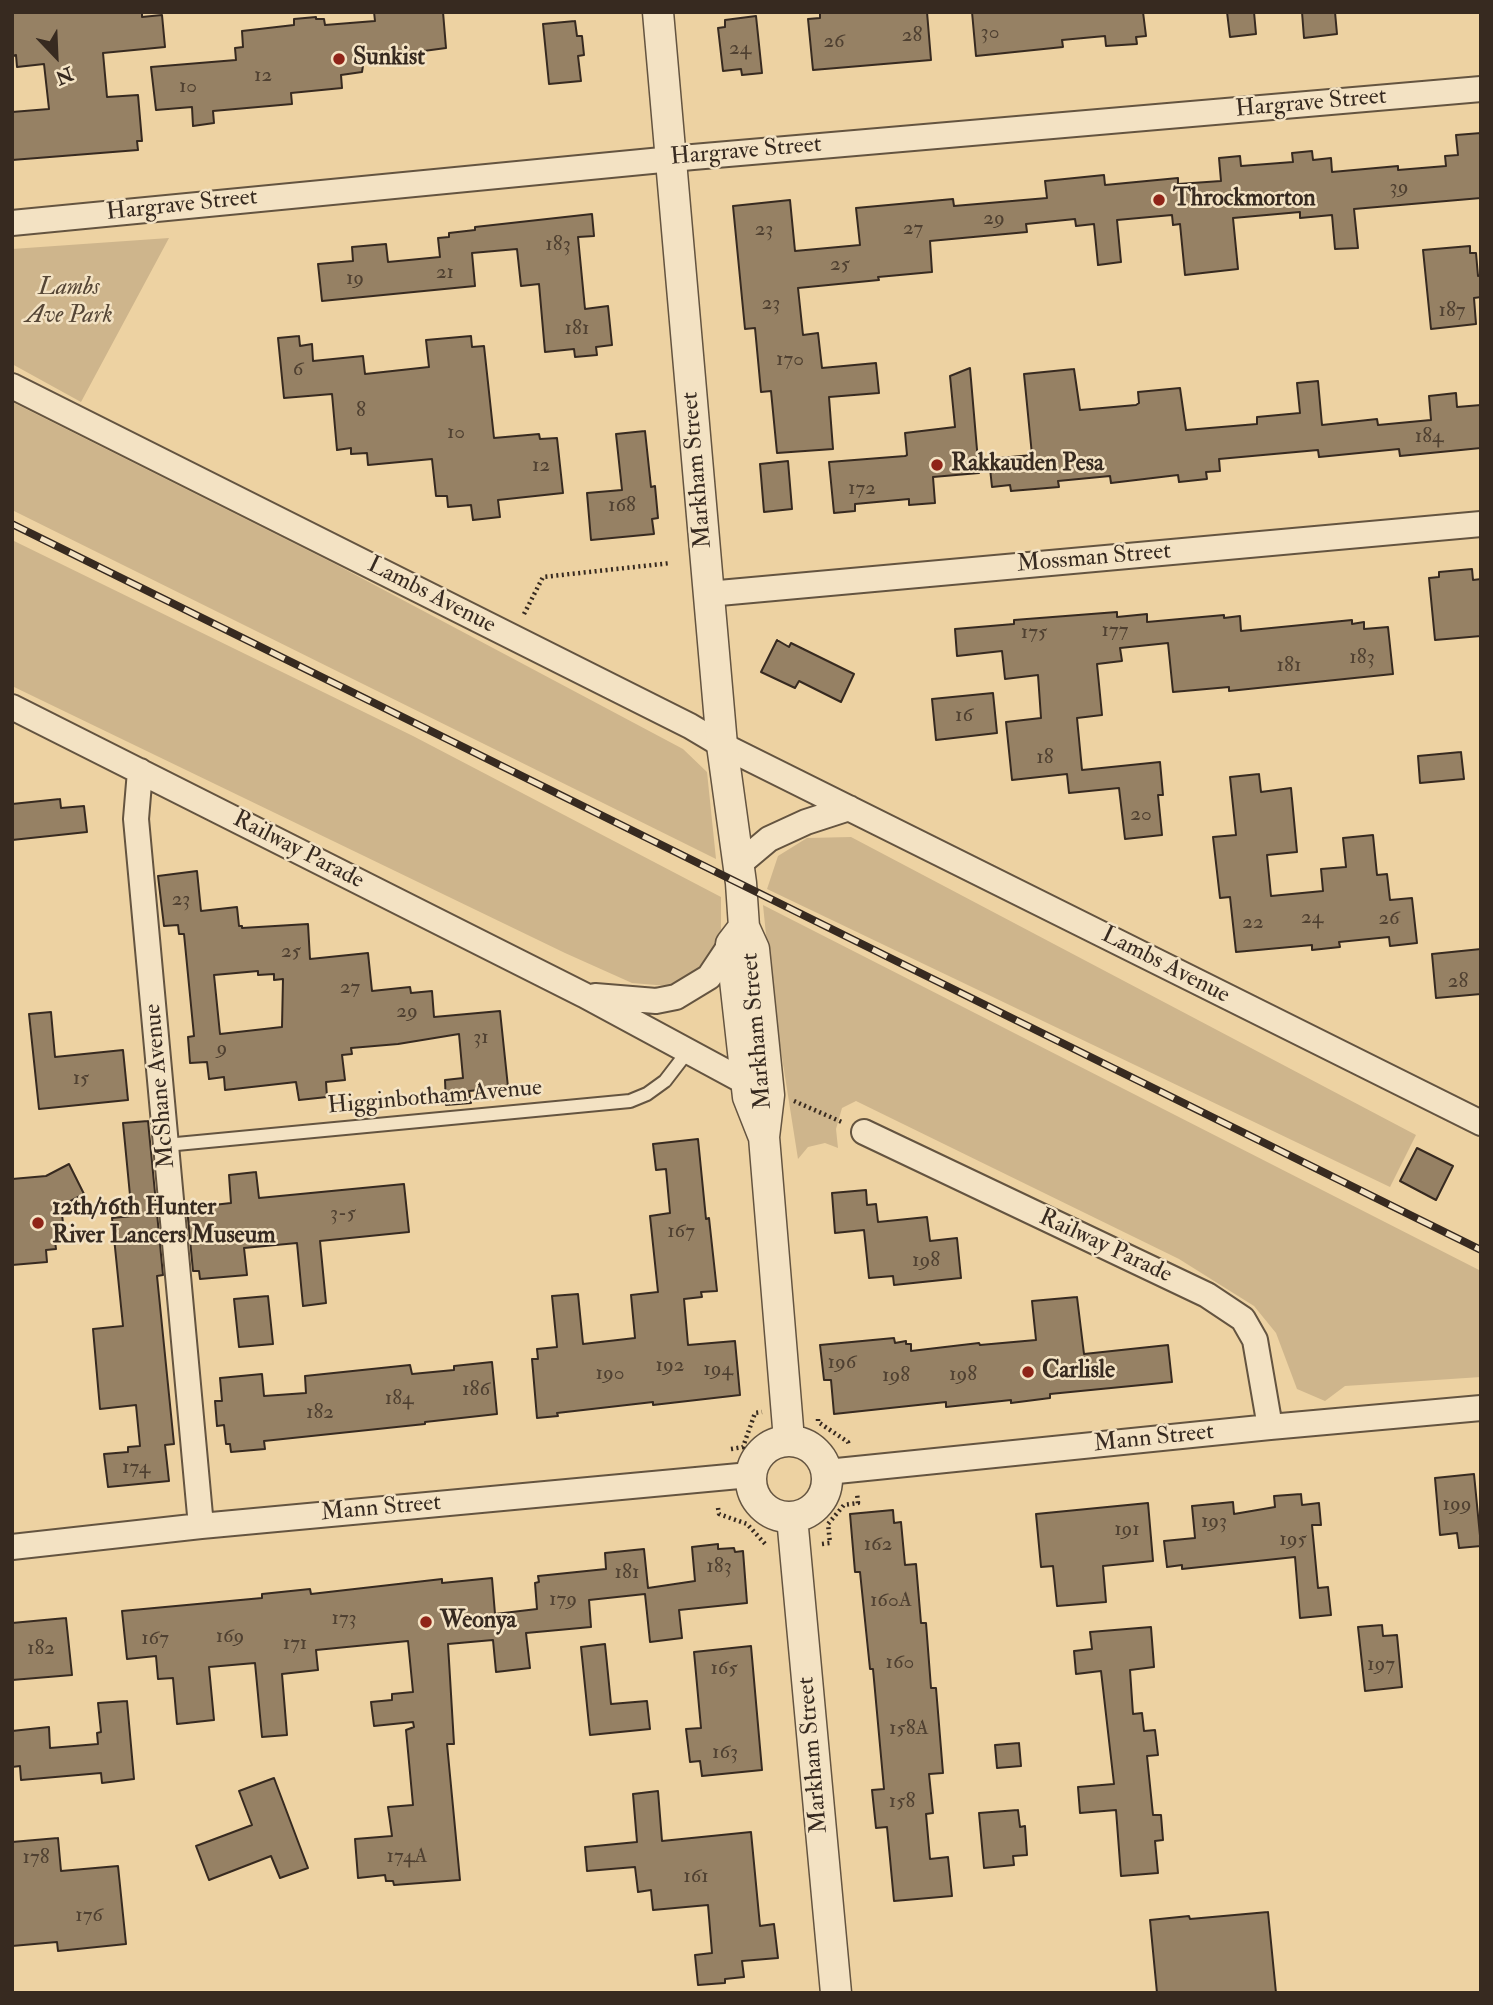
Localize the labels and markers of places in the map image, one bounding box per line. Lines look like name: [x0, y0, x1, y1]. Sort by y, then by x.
place label: Sunkist: [353, 45, 425, 73]
marker: Sunkist: [331, 51, 347, 67]
place label: Throckmorton: [1173, 186, 1316, 214]
marker: Throckmorton: [1151, 192, 1167, 208]
place label: Rakkauden Pesa: [951, 451, 1104, 479]
marker: Rakkauden Pesa: [929, 457, 945, 473]
place label: 12th/16th Hunter River Lancers Museum: [52, 1195, 276, 1251]
marker: 12th/16th Hunter River Lancers Museum: [30, 1215, 46, 1231]
place label: Carlisle: [1042, 1358, 1115, 1386]
marker: Carlisle: [1020, 1364, 1036, 1380]
place label: Weonya: [440, 1608, 516, 1636]
marker: Weonya: [418, 1614, 434, 1630]

